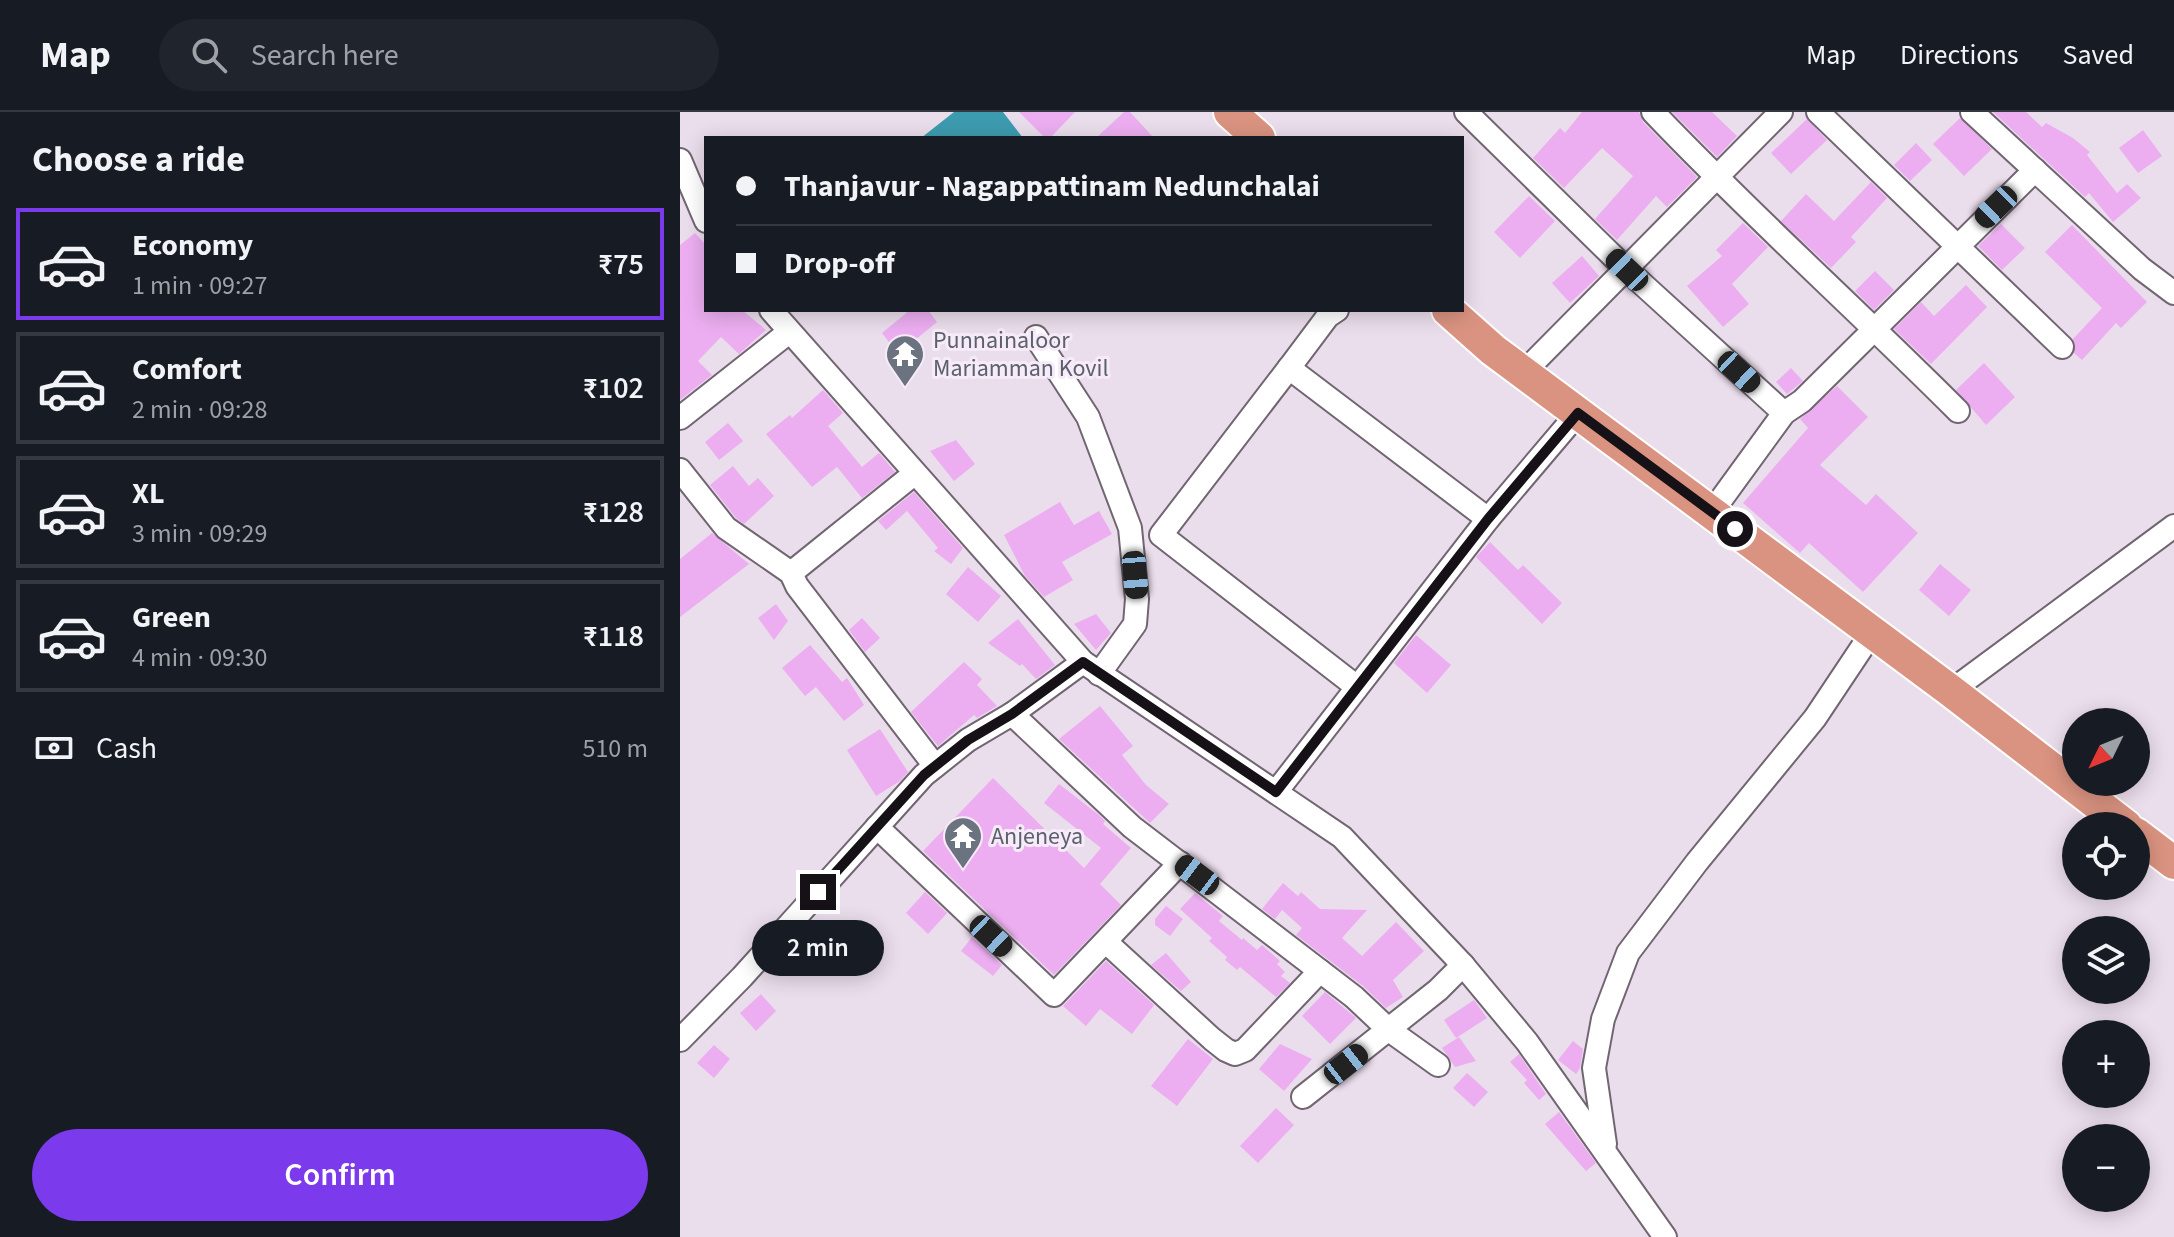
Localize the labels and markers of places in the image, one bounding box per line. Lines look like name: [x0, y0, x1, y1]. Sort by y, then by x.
place label: Punnainaloor Mariamman Kovil: [933, 323, 1109, 386]
temple icon: Punnainaloor Mariamman Kovil: [884, 333, 926, 388]
temple icon: Anjeneya: [942, 815, 984, 870]
place label: Anjeneya: [991, 819, 1083, 854]

